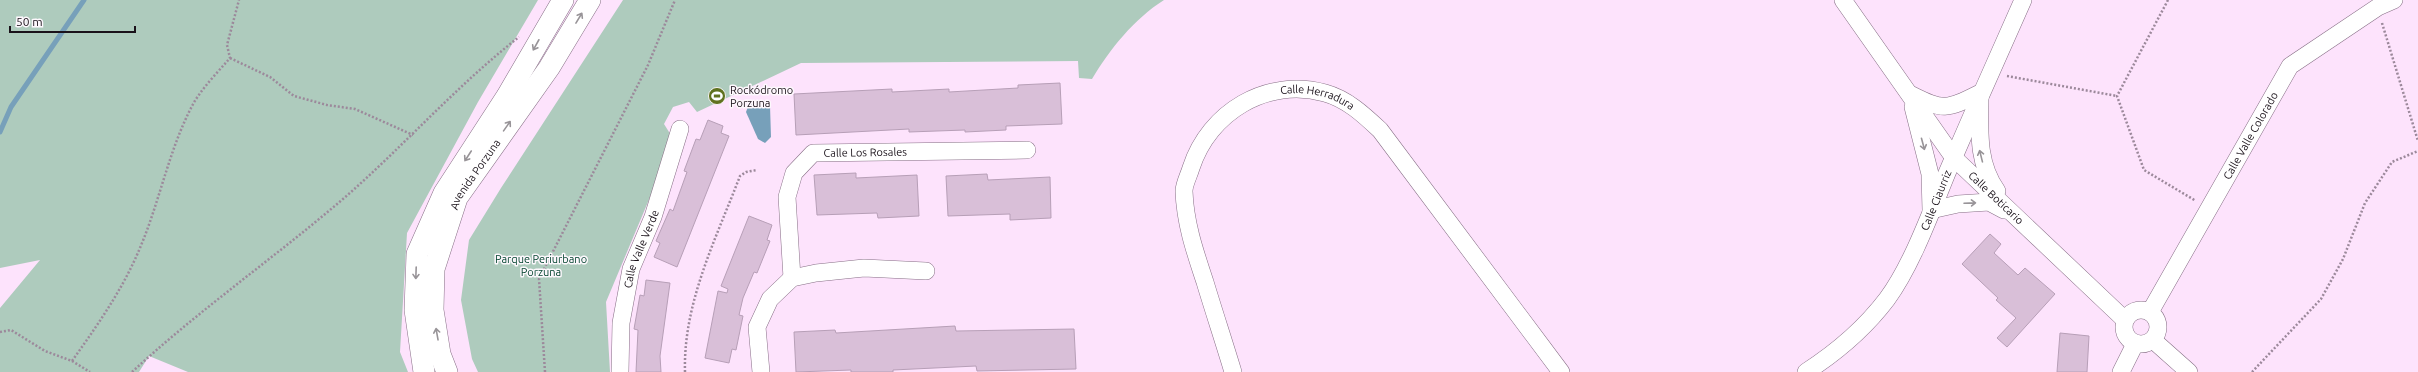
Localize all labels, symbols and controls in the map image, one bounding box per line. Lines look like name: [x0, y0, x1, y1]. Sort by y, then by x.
scale bar: [10, 8, 135, 34]
one-way arrow: [575, 13, 583, 24]
text: 50 m: [16, 15, 43, 28]
one-way arrow: [532, 39, 539, 51]
street label: Calle Herradura: [1279, 83, 1357, 112]
place label: Rockódromo Porzuna: [730, 84, 793, 109]
sports icon: Rockódromo Porzuna: [707, 86, 727, 106]
street label: Calle Valle Colorado: [2221, 90, 2280, 182]
one-way arrow: [503, 121, 511, 132]
street label: Avenida Porzuna: [448, 137, 503, 211]
one-way arrow: [1920, 137, 1927, 150]
street label: Calle Los Rosales: [823, 146, 907, 159]
one-way arrow: [464, 150, 472, 161]
one-way arrow: [1977, 150, 1985, 163]
street label: Calle Ciaurriz: [1918, 168, 1954, 232]
street label: Calle Boticario: [1966, 169, 2026, 227]
one-way arrow: [1963, 200, 1976, 207]
street label: Calle Valle Verde: [622, 208, 661, 289]
park label: Parque Periurbano Porzuna: [495, 253, 587, 278]
one-way arrow: [412, 266, 420, 279]
one-way arrow: [433, 328, 441, 341]

